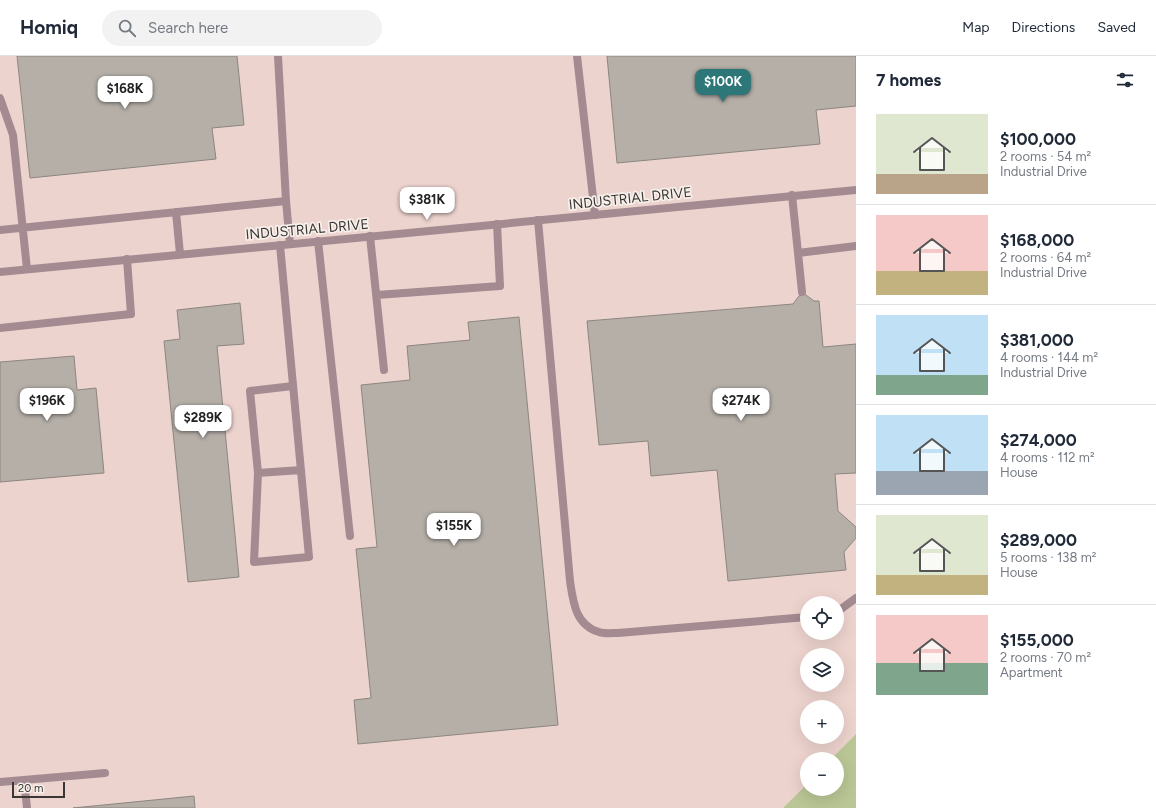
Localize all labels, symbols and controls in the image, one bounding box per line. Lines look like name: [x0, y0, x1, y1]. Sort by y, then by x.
search box: [102, 10, 382, 46]
text: Homiq: [20, 16, 78, 39]
icon: search: [116, 17, 138, 39]
text: Search here: [148, 19, 228, 37]
text: Map: [962, 19, 990, 36]
text: Directions: [1012, 19, 1075, 36]
text: Saved: [1097, 19, 1136, 36]
pin: $100K: [695, 69, 751, 103]
icon: filters: [1114, 69, 1136, 91]
text: 7 homes: [876, 70, 941, 90]
text: $100K: [704, 74, 742, 89]
pin: $168K: [97, 76, 153, 110]
text: $168K: [107, 81, 143, 96]
text: $100,000: [1000, 129, 1076, 149]
icon: home: [908, 130, 956, 178]
text: 2 rooms · 54 m²: [1000, 149, 1091, 164]
text: Industrial Drive: [1000, 164, 1087, 179]
street label: INDUSTRIAL DRIVE: [568, 184, 692, 213]
pin: $381K: [399, 187, 455, 221]
text: $381K: [409, 192, 445, 207]
street label: INDUSTRIAL DRIVE: [245, 216, 369, 243]
text: $168,000: [1000, 230, 1074, 250]
icon: home: [908, 231, 956, 279]
text: 2 rooms · 64 m²: [1000, 250, 1091, 265]
text: Industrial Drive: [1000, 265, 1087, 280]
text: $381,000: [1000, 330, 1074, 350]
icon: home: [908, 331, 956, 379]
text: 4 rooms · 144 m²: [1000, 350, 1098, 365]
text: Industrial Drive: [1000, 365, 1087, 380]
pin: $196K: [19, 388, 75, 422]
pin: $274K: [713, 388, 769, 422]
text: $196K: [29, 393, 65, 408]
text: $274K: [722, 393, 760, 408]
pin: $289K: [175, 405, 231, 439]
text: $289K: [184, 410, 222, 425]
text: $274,000: [1000, 430, 1077, 450]
icon: home: [908, 431, 956, 479]
text: 4 rooms · 112 m²: [1000, 450, 1095, 465]
text: House: [1000, 465, 1038, 480]
pin: $155K: [426, 513, 482, 547]
text: $155K: [436, 518, 472, 533]
text: $289,000: [1000, 530, 1077, 550]
icon: home: [908, 531, 956, 579]
text: 5 rooms · 138 m²: [1000, 550, 1096, 565]
text: House: [1000, 565, 1038, 580]
map controls: [800, 596, 844, 796]
button: locate: [800, 596, 844, 640]
text: $155,000: [1000, 630, 1074, 650]
icon: home: [908, 631, 956, 679]
button: layers: [800, 648, 844, 692]
text: 2 rooms · 70 m²: [1000, 650, 1091, 665]
text: Apartment: [1000, 665, 1063, 680]
button: +: [800, 700, 844, 744]
button: −: [800, 752, 844, 796]
scale bar: [12, 780, 65, 799]
text: 20 m: [18, 782, 43, 795]

